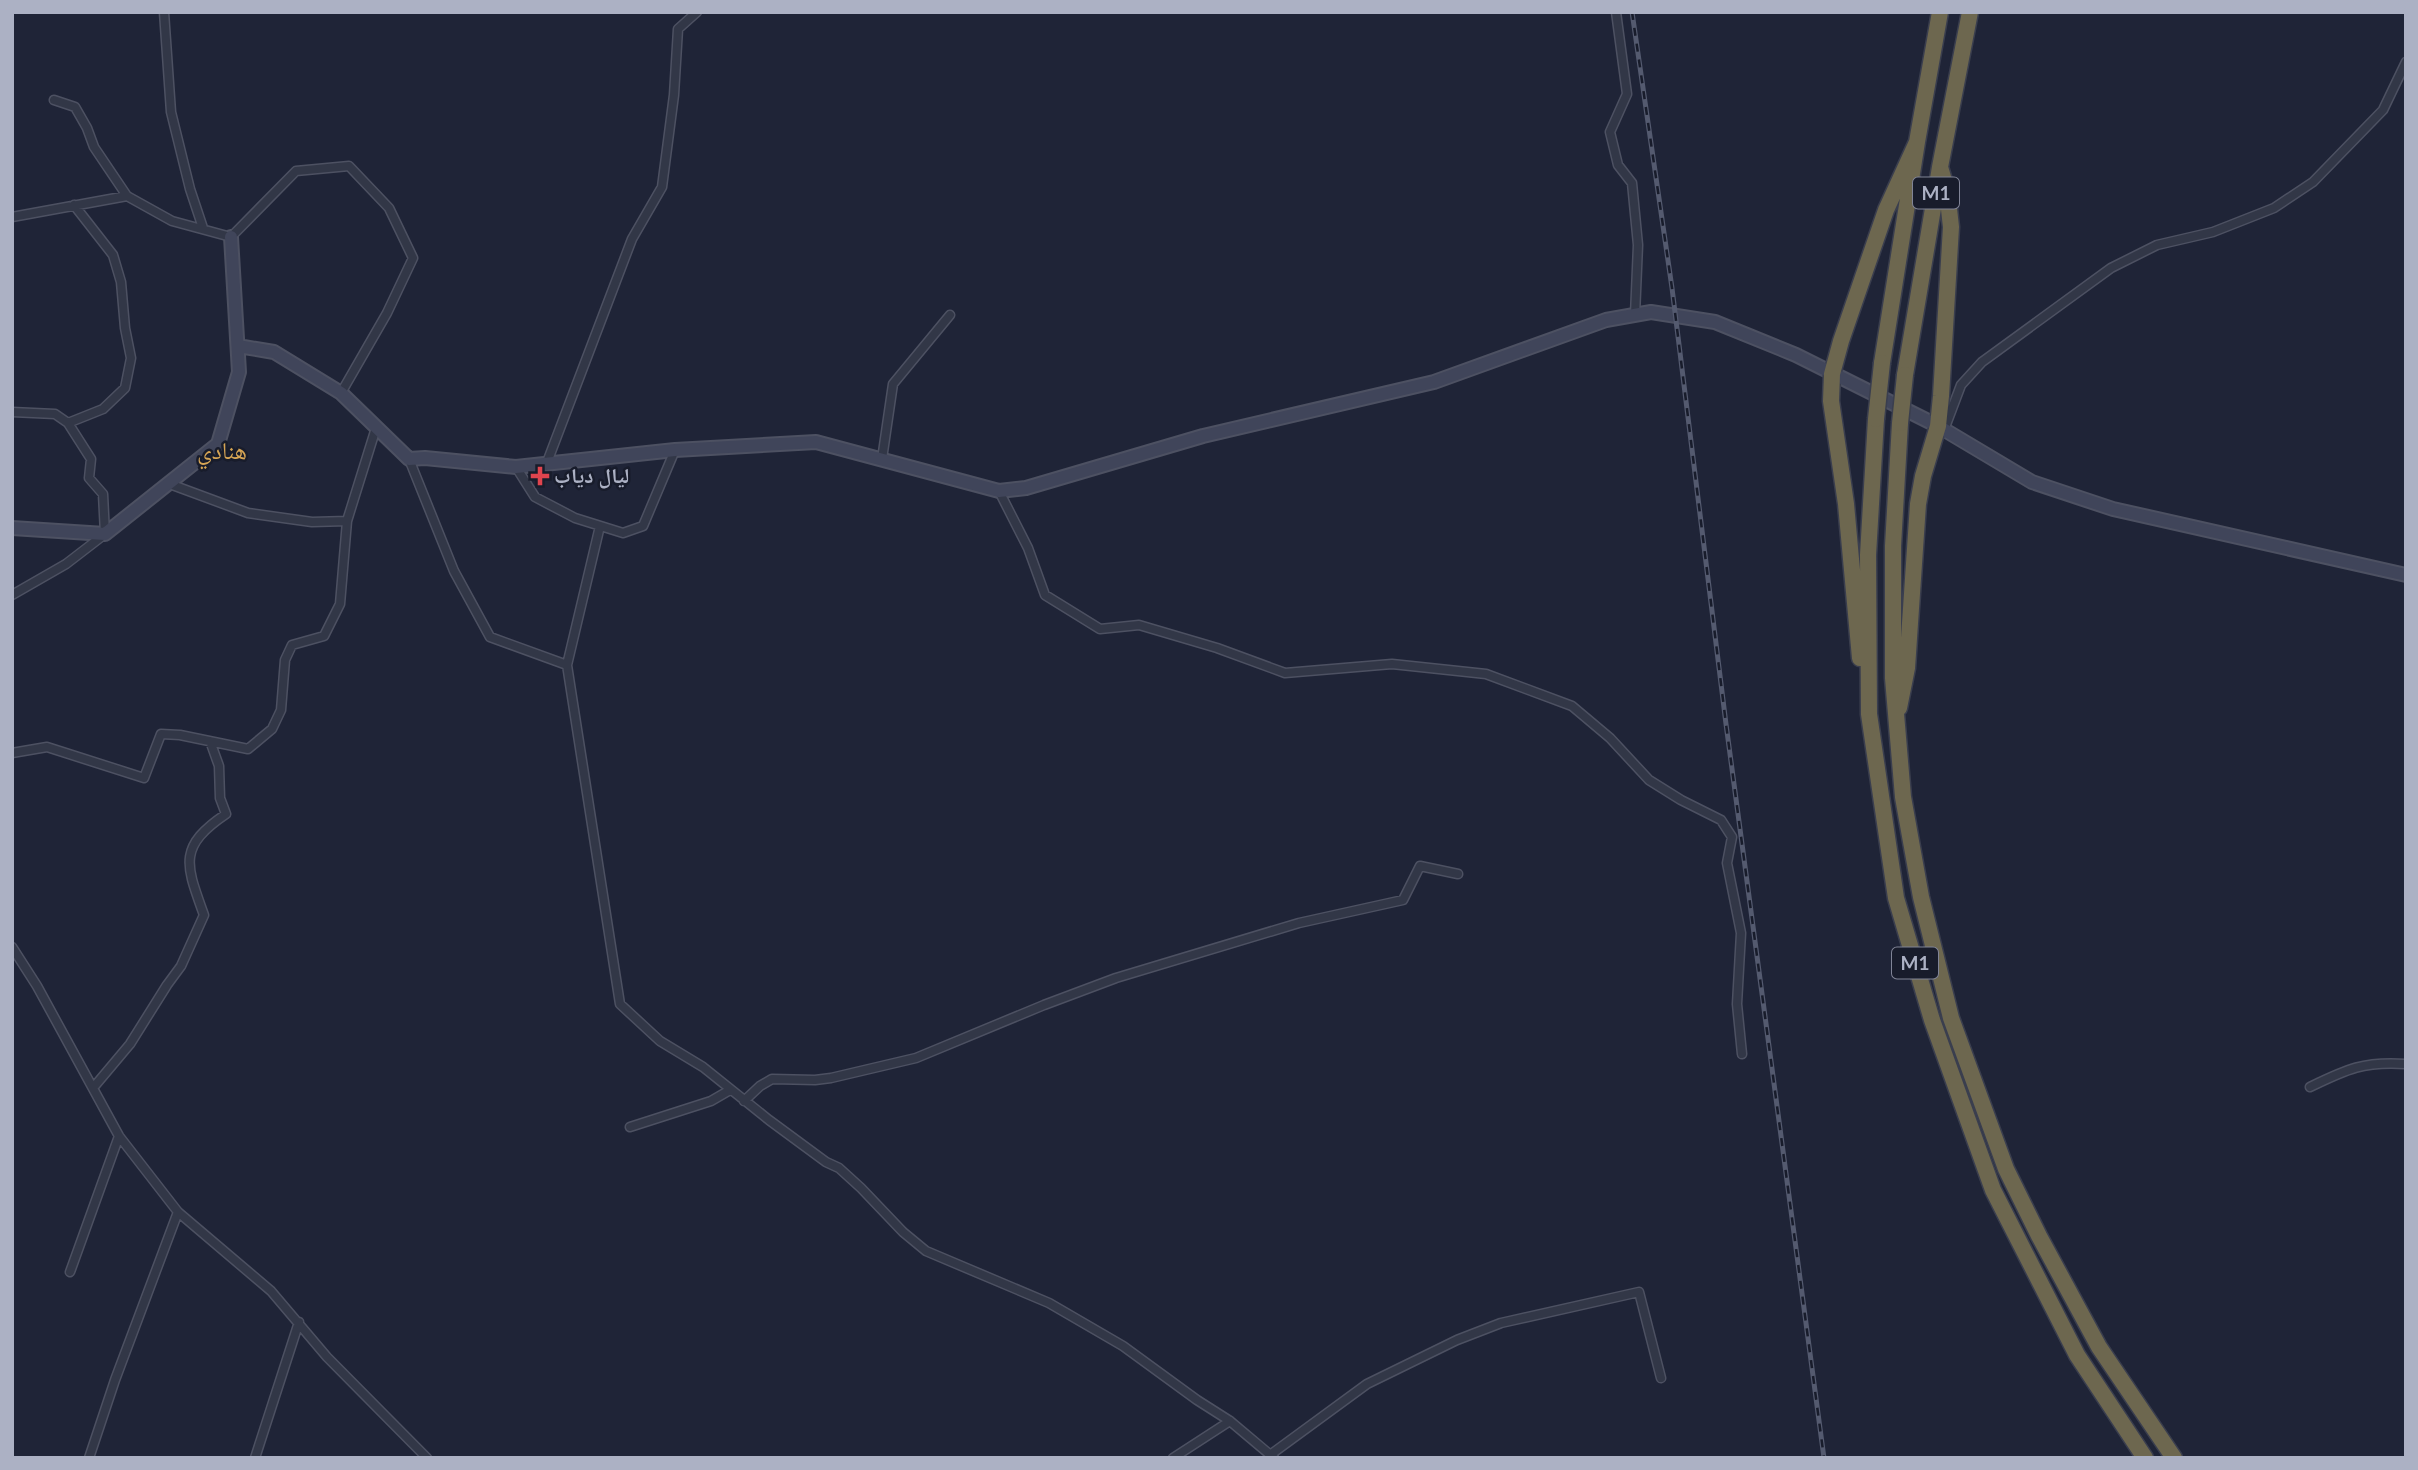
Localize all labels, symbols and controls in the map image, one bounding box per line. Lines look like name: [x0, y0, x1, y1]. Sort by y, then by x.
road number: M1: [1913, 178, 1959, 209]
district label: هنادي: [197, 435, 247, 470]
place label: ليال دياب: [554, 462, 629, 489]
marker: ليال دياب: [532, 468, 548, 484]
road number: M1: [1892, 948, 1938, 979]

